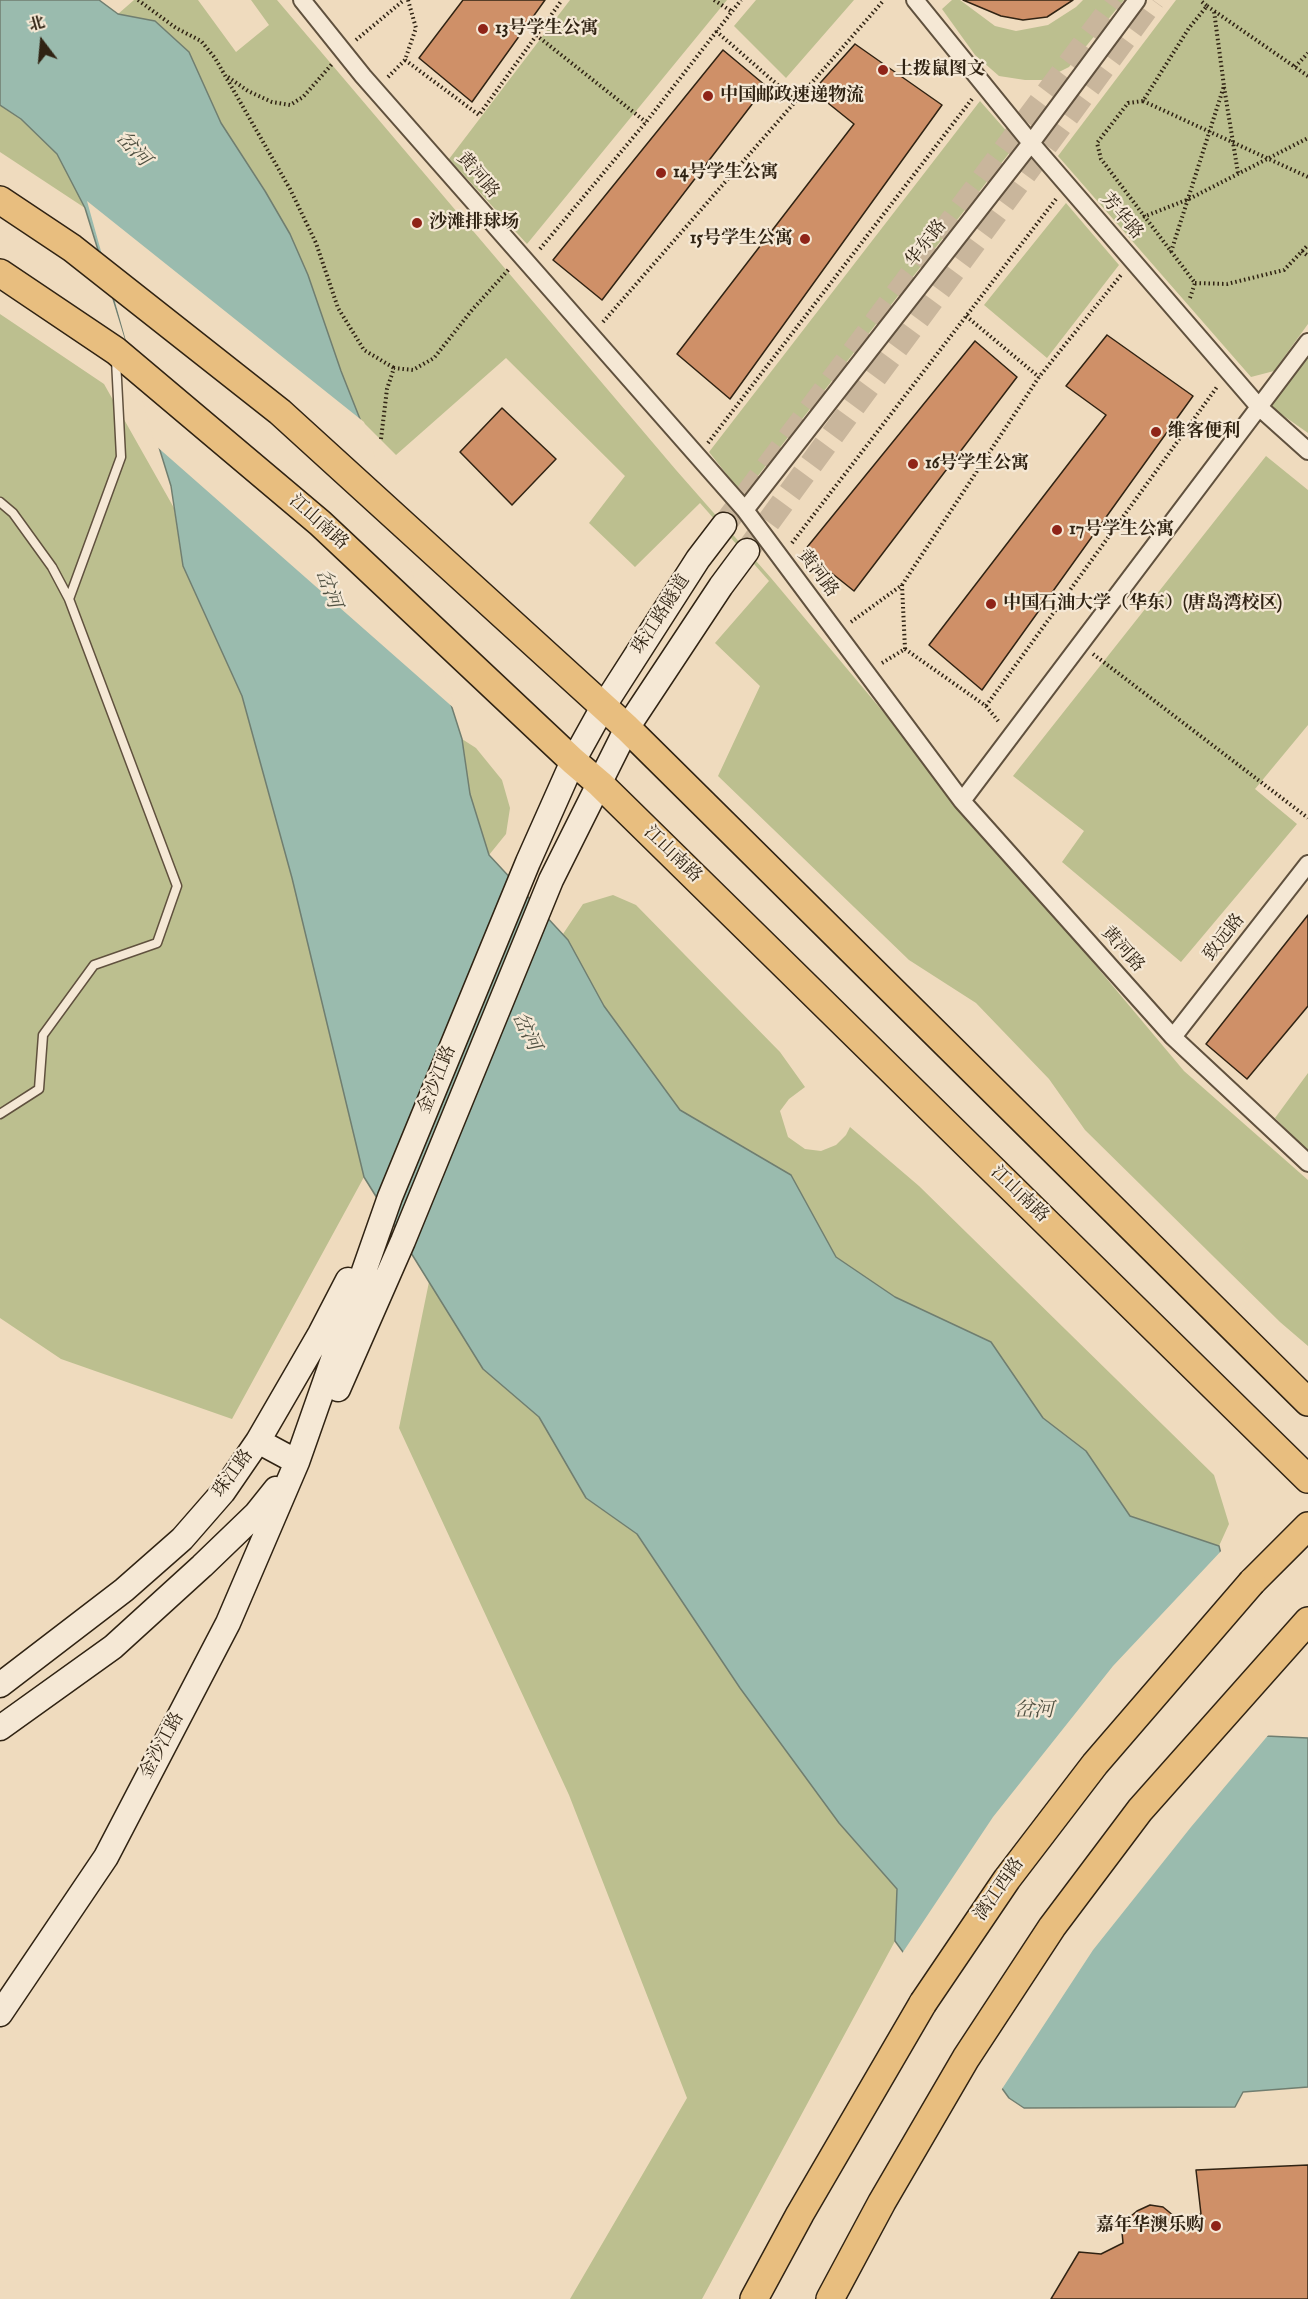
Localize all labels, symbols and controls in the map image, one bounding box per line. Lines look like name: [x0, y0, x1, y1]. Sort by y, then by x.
north arrow: [12, 12, 72, 72]
text: 北: [27, 13, 47, 37]
place label: 13号学生公寓: [495, 18, 598, 40]
marker: 13号学生公寓: [476, 22, 490, 36]
place label: 土拨鼠图文: [895, 59, 985, 81]
marker: 土拨鼠图文: [876, 63, 890, 77]
place label: 中国邮政速递物流: [720, 85, 864, 107]
marker: 中国邮政速递物流: [701, 89, 715, 103]
water label: 岔河: [109, 127, 155, 173]
street label: 黄河路: [451, 149, 503, 203]
place label: 14号学生公寓: [673, 162, 779, 184]
marker: 14号学生公寓: [654, 166, 668, 180]
street label: 芳华路: [1095, 190, 1147, 244]
place label: 沙滩排球场: [429, 212, 519, 234]
marker: 沙滩排球场: [410, 216, 424, 230]
street label: 华东路: [902, 216, 952, 272]
place label: 15号学生公寓: [690, 228, 793, 250]
marker: 15号学生公寓: [798, 232, 812, 246]
place label: 维客便利: [1168, 421, 1240, 443]
marker: 维客便利: [1149, 425, 1163, 439]
place label: 16号学生公寓: [925, 453, 1029, 475]
marker: 16号学生公寓: [906, 457, 920, 471]
street label: 江山南路: [284, 491, 352, 555]
place label: 17号学生公寓: [1069, 519, 1174, 541]
marker: 17号学生公寓: [1050, 523, 1064, 537]
street label: 黄河路: [792, 546, 842, 602]
water label: 岔河: [309, 566, 345, 612]
street label: 珠江路隧道: [628, 571, 696, 659]
place label: 中国石油大学（华东）(唐岛湾校区): [1003, 593, 1282, 615]
marker: 中国石油大学（华东）(唐岛湾校区): [984, 597, 998, 611]
street label: 江山南路: [639, 822, 705, 888]
street label: 致远路: [1200, 910, 1250, 966]
street label: 黄河路: [1096, 923, 1148, 977]
water label: 岔河: [505, 1009, 545, 1055]
street label: 金沙江路: [415, 1043, 461, 1117]
street label: 江山南路: [986, 1162, 1052, 1228]
street label: 珠江路: [209, 1446, 259, 1502]
water label: 岔河: [1014, 1700, 1054, 1724]
street label: 金沙江路: [137, 1709, 189, 1783]
street label: 漓江西路: [971, 1854, 1029, 1926]
place label: 嘉年华澳乐购: [1096, 2215, 1204, 2237]
marker: 嘉年华澳乐购: [1209, 2219, 1223, 2233]

